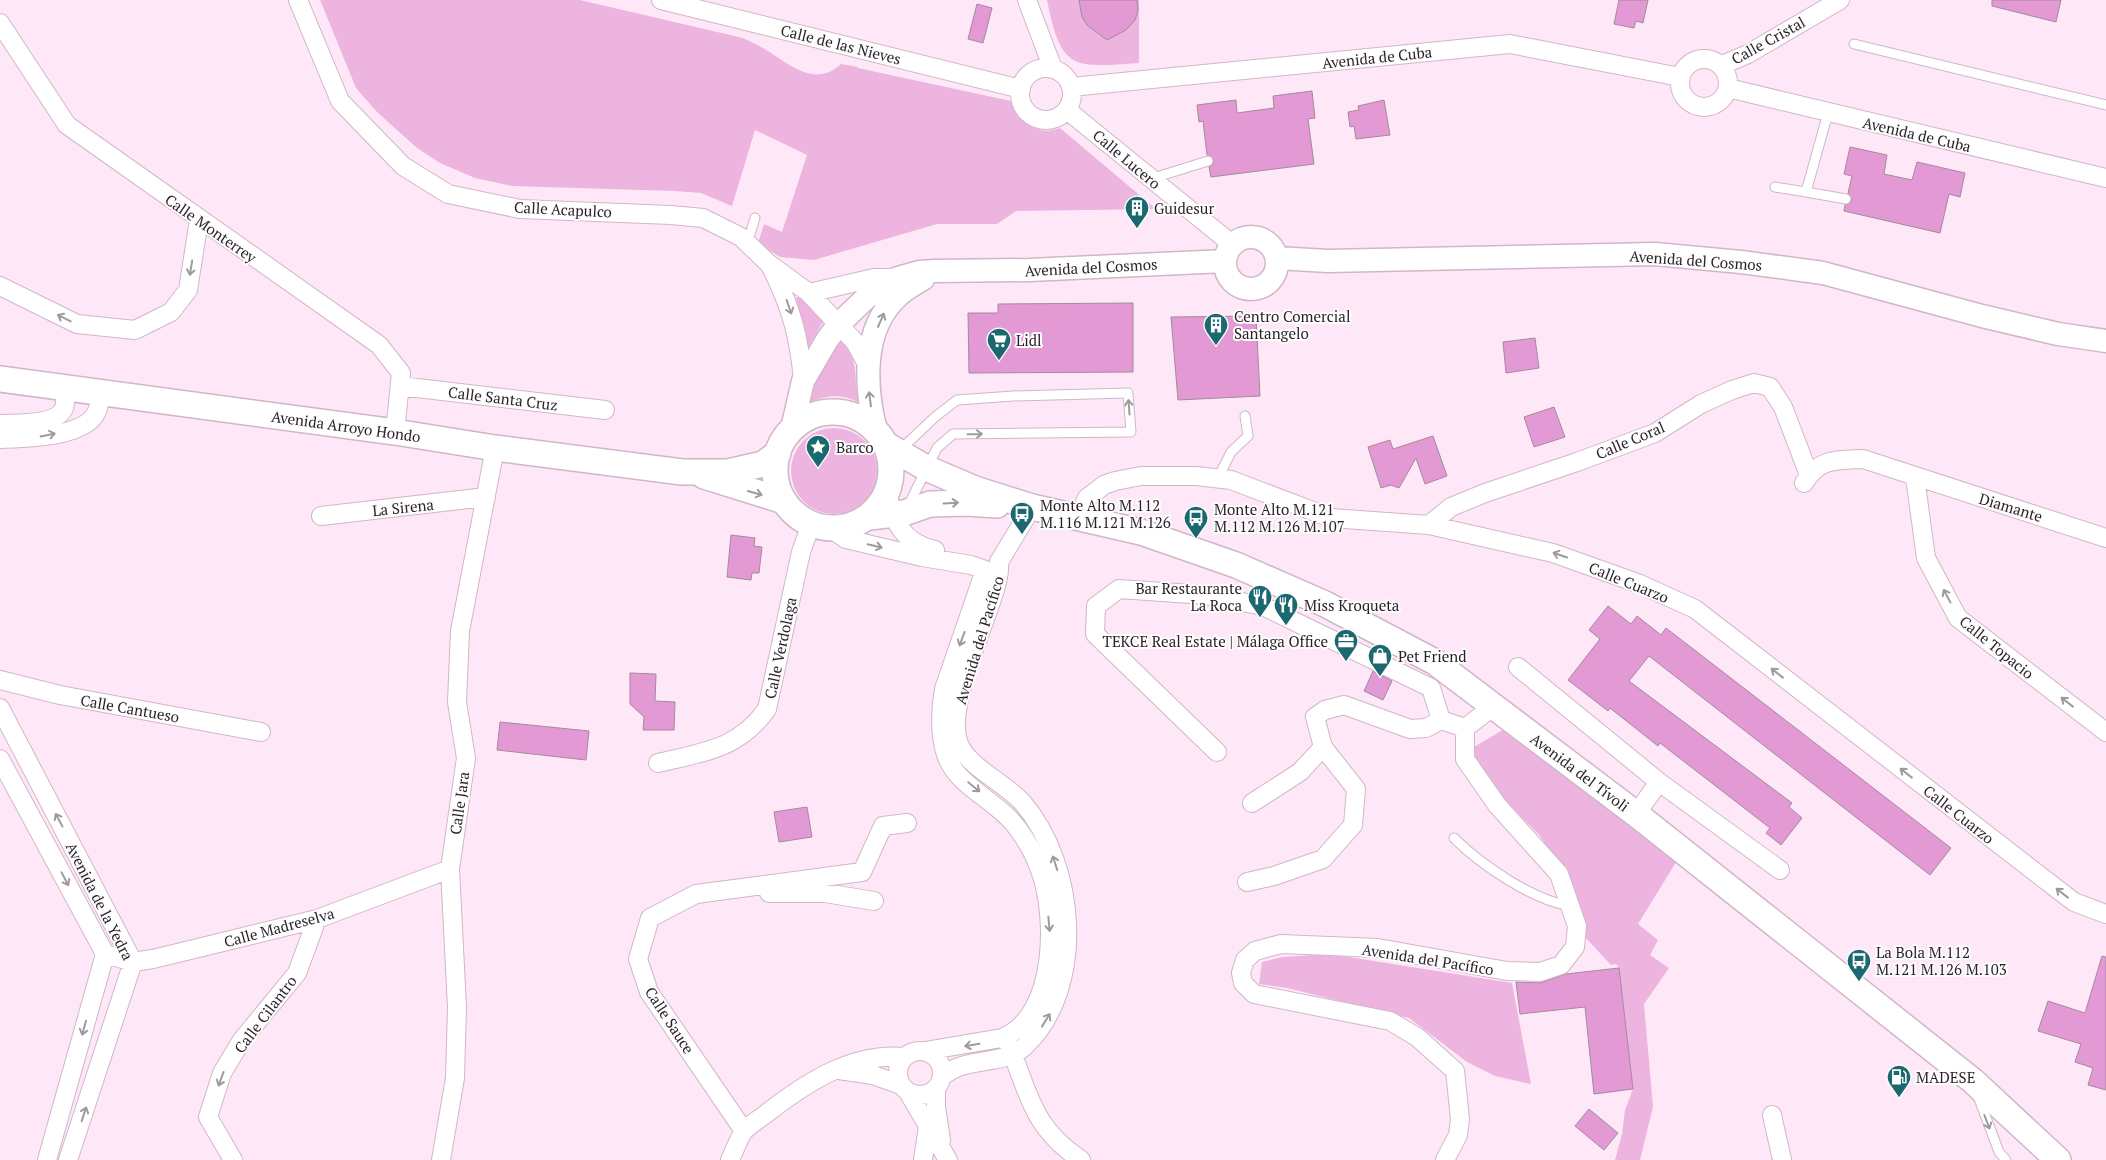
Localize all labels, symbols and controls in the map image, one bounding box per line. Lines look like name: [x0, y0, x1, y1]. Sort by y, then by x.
street label: Calle Cristal: [1727, 11, 1809, 69]
street label: Calle de las Nieves: [779, 19, 903, 69]
street label: Avenida de Cuba: [1321, 41, 1433, 73]
street label: Avenida de Cuba: [1861, 112, 1974, 156]
street label: Calle Lucero: [1089, 125, 1165, 193]
street label: Calle Monterrey: [161, 189, 261, 267]
building icon: Guidesur: [1124, 195, 1150, 229]
street label: Calle Acapulco: [514, 196, 612, 222]
place label: Guidesur: [1154, 198, 1214, 218]
street label: Avenida del Cosmos: [1629, 245, 1763, 275]
street label: Avenida del Cosmos: [1024, 254, 1158, 280]
one-way arrow: [186, 260, 196, 276]
one-way arrow: [785, 298, 794, 314]
place label: Centro Comercial Santangelo: [1234, 306, 1350, 343]
building icon: Centro Comercial Santangelo: [1203, 312, 1229, 346]
one-way arrow: [57, 313, 72, 322]
one-way arrow: [877, 313, 886, 328]
supermarket icon: Lidl: [986, 327, 1012, 361]
place label: Lidl: [1016, 330, 1042, 350]
street label: Calle Santa Cruz: [447, 381, 559, 415]
one-way arrow: [865, 391, 875, 407]
one-way arrow: [1125, 400, 1134, 416]
street label: Avenida Arroyo Hondo: [270, 406, 422, 446]
street label: Calle Coral: [1593, 417, 1667, 463]
one-way arrow: [967, 429, 983, 439]
one-way arrow: [40, 430, 56, 439]
place icon: Barco: [805, 434, 831, 468]
place label: Barco: [836, 437, 874, 457]
one-way arrow: [746, 488, 762, 498]
street label: Diamante: [1977, 488, 2045, 526]
street label: La Sirena: [371, 494, 435, 520]
place label: Monte Alto M.112 M.116 M.121 M.126: [1040, 495, 1171, 532]
one-way arrow: [943, 499, 959, 508]
place label: Monte Alto M.121 M.112 M.126 M.107: [1214, 499, 1345, 536]
bus stop icon: Monte Alto M.112 M.116 M.121 M.126: [1009, 501, 1035, 535]
bus stop icon: Monte Alto M.121 M.112 M.126 M.107: [1183, 505, 1209, 539]
one-way arrow: [866, 542, 882, 551]
one-way arrow: [1552, 550, 1568, 559]
street label: Calle Cuarzo: [1586, 557, 1672, 607]
street label: Avenida del Pacífico: [950, 573, 1008, 707]
place label: Bar Restaurante La Roca: [1135, 578, 1242, 615]
restaurant icon: Bar Restaurante La Roca: [1247, 584, 1273, 618]
one-way arrow: [1941, 589, 1951, 604]
restaurant icon: Miss Kroqueta: [1273, 592, 1299, 626]
street label: Calle Verdolaga: [759, 595, 801, 701]
place label: Miss Kroqueta: [1304, 595, 1400, 615]
street label: Calle Topacio: [1956, 611, 2038, 683]
office icon: TEKCE Real Estate | Málaga Office: [1333, 628, 1359, 662]
one-way arrow: [957, 631, 966, 646]
place label: TEKCE Real Estate | Málaga Office: [1103, 631, 1328, 651]
shop icon: Pet Friend: [1367, 643, 1393, 677]
place label: Pet Friend: [1398, 646, 1466, 666]
one-way arrow: [1771, 668, 1784, 679]
street label: Calle Cantueso: [79, 689, 181, 727]
one-way arrow: [2060, 697, 2074, 707]
street label: Avenida del Tívoli: [1526, 728, 1634, 816]
one-way arrow: [1900, 767, 1913, 778]
street label: Calle Jara: [445, 770, 473, 836]
street label: Calle Cuarzo: [1920, 780, 1998, 848]
one-way arrow: [967, 782, 980, 793]
one-way arrow: [54, 813, 63, 828]
street label: Avenida de la Yedra: [62, 839, 139, 964]
one-way arrow: [1050, 856, 1059, 871]
one-way arrow: [60, 871, 70, 886]
one-way arrow: [2055, 888, 2069, 898]
street label: Calle Madreselva: [222, 903, 337, 951]
one-way arrow: [1044, 915, 1054, 931]
street label: Avenida del Pacífico: [1361, 939, 1495, 979]
place label: La Bola M.112 M.121 M.126 M.103: [1876, 942, 2007, 979]
bus stop icon: La Bola M.112 M.121 M.126 M.103: [1846, 948, 1872, 982]
street label: Calle Cilantro: [229, 971, 301, 1057]
street label: Calle Sauce: [641, 983, 699, 1057]
one-way arrow: [1041, 1014, 1051, 1028]
one-way arrow: [78, 1020, 88, 1036]
one-way arrow: [965, 1040, 981, 1050]
fuel station icon: MADESE: [1886, 1064, 1912, 1098]
place label: MADESE: [1916, 1067, 1975, 1087]
one-way arrow: [216, 1071, 225, 1086]
one-way arrow: [79, 1106, 89, 1122]
one-way arrow: [1983, 1114, 1992, 1129]

